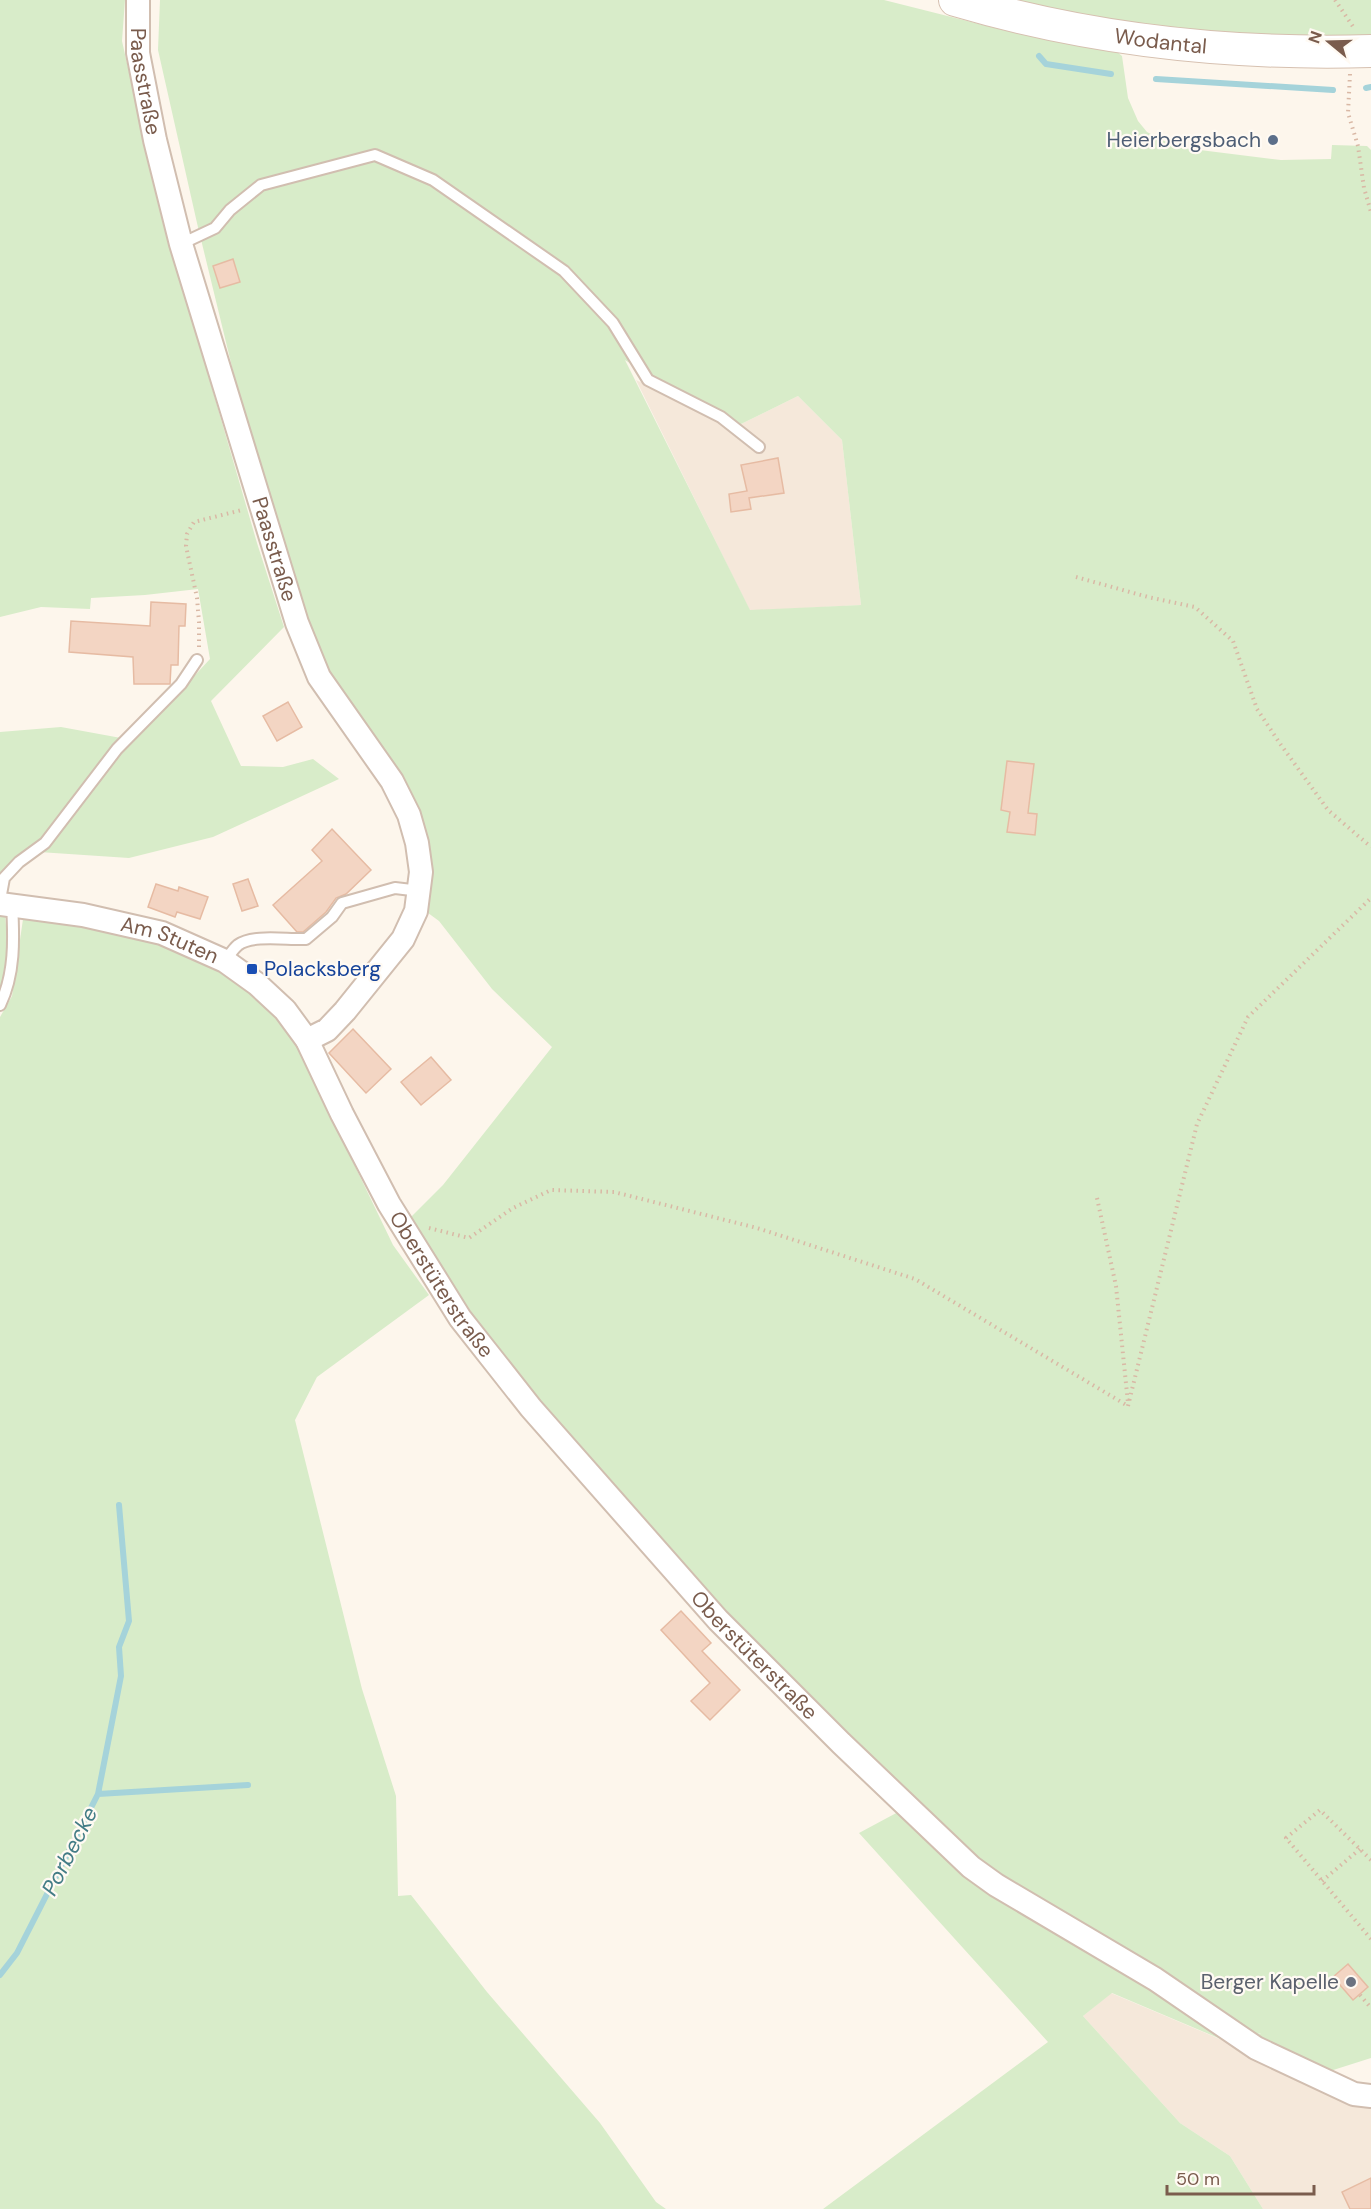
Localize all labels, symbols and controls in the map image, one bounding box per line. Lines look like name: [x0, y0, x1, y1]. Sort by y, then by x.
north arrow: [1299, 12, 1359, 72]
street label: Wodantal: [1113, 22, 1208, 61]
street label: Paasstraße: [124, 28, 168, 137]
text: N: [1303, 28, 1327, 46]
place label: Heierbergsbach: [1107, 126, 1261, 154]
marker: Heierbergsbach: [1266, 133, 1280, 147]
street label: Paasstraße: [245, 493, 304, 605]
street label: Am Stuten: [118, 910, 223, 970]
place label: Polacksberg: [264, 955, 381, 983]
marker: Polacksberg: [245, 962, 259, 976]
street label: Oberstüterstraße: [383, 1206, 500, 1364]
street label: Oberstüterstraße: [685, 1585, 824, 1726]
water label: Porbecke: [35, 1802, 104, 1901]
place label: Berger Kapelle: [1201, 1968, 1339, 1996]
marker: Berger Kapelle: [1344, 1975, 1358, 1989]
scale bar: [1167, 2158, 1314, 2196]
text: 50 m: [1176, 2167, 1220, 2191]

